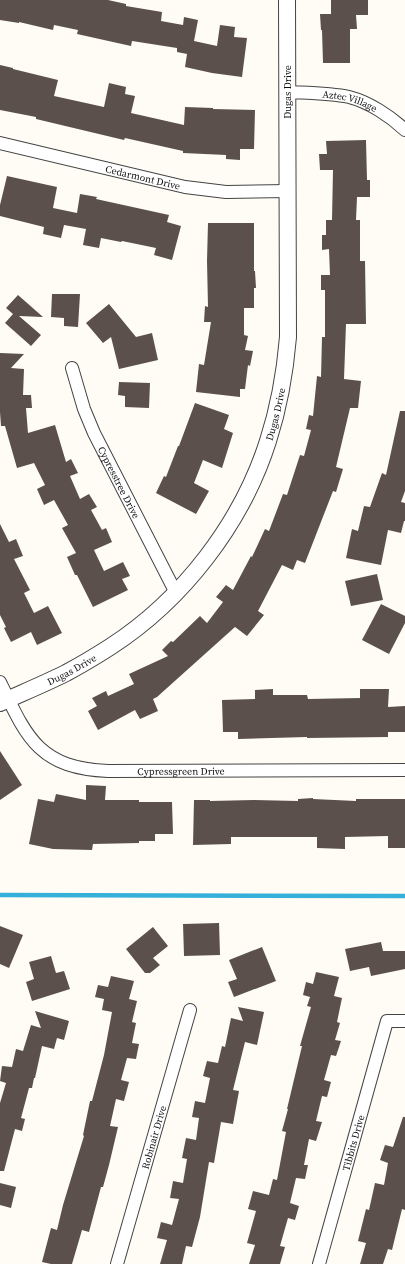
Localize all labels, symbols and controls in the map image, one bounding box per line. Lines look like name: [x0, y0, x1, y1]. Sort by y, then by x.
street label: Dugas Drive: [281, 65, 294, 119]
street label: Aztec Village: [322, 87, 380, 114]
street label: Cedarmont Drive: [104, 162, 182, 192]
street label: Dugas Drive: [262, 387, 288, 442]
street label: Cypresstree Drive: [95, 444, 143, 520]
street label: Dugas Drive: [45, 651, 98, 688]
street label: Cypressgreen Drive: [137, 764, 225, 777]
street label: Robinair Drive: [138, 1104, 169, 1170]
street label: Tibbits Drive: [339, 1113, 367, 1172]

